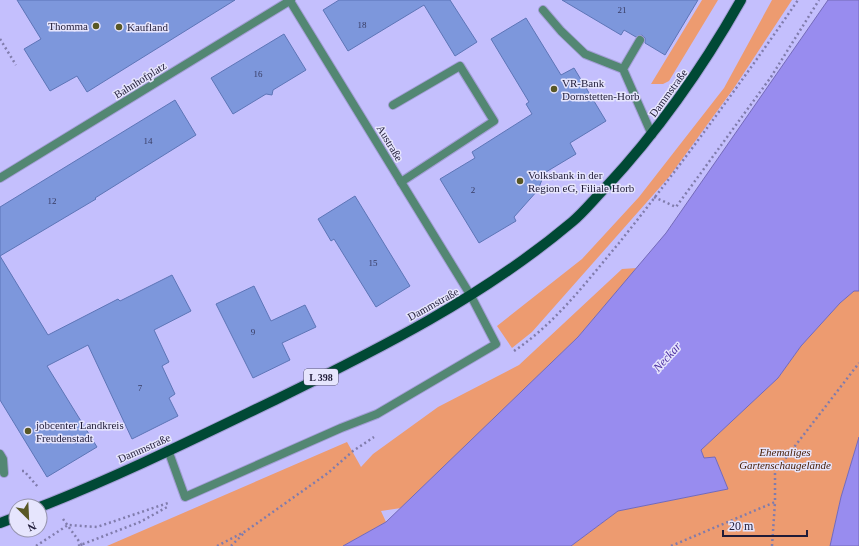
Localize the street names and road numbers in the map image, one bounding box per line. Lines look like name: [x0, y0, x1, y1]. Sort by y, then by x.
street label: Bahnhofplatz: [112, 59, 168, 101]
street label: Dammstraße: [647, 67, 689, 119]
street label: Austraße: [375, 123, 405, 163]
street label: Dammstraße: [406, 285, 461, 323]
road number: L 398: [304, 369, 338, 385]
street label: Dammstraße: [116, 431, 172, 465]

